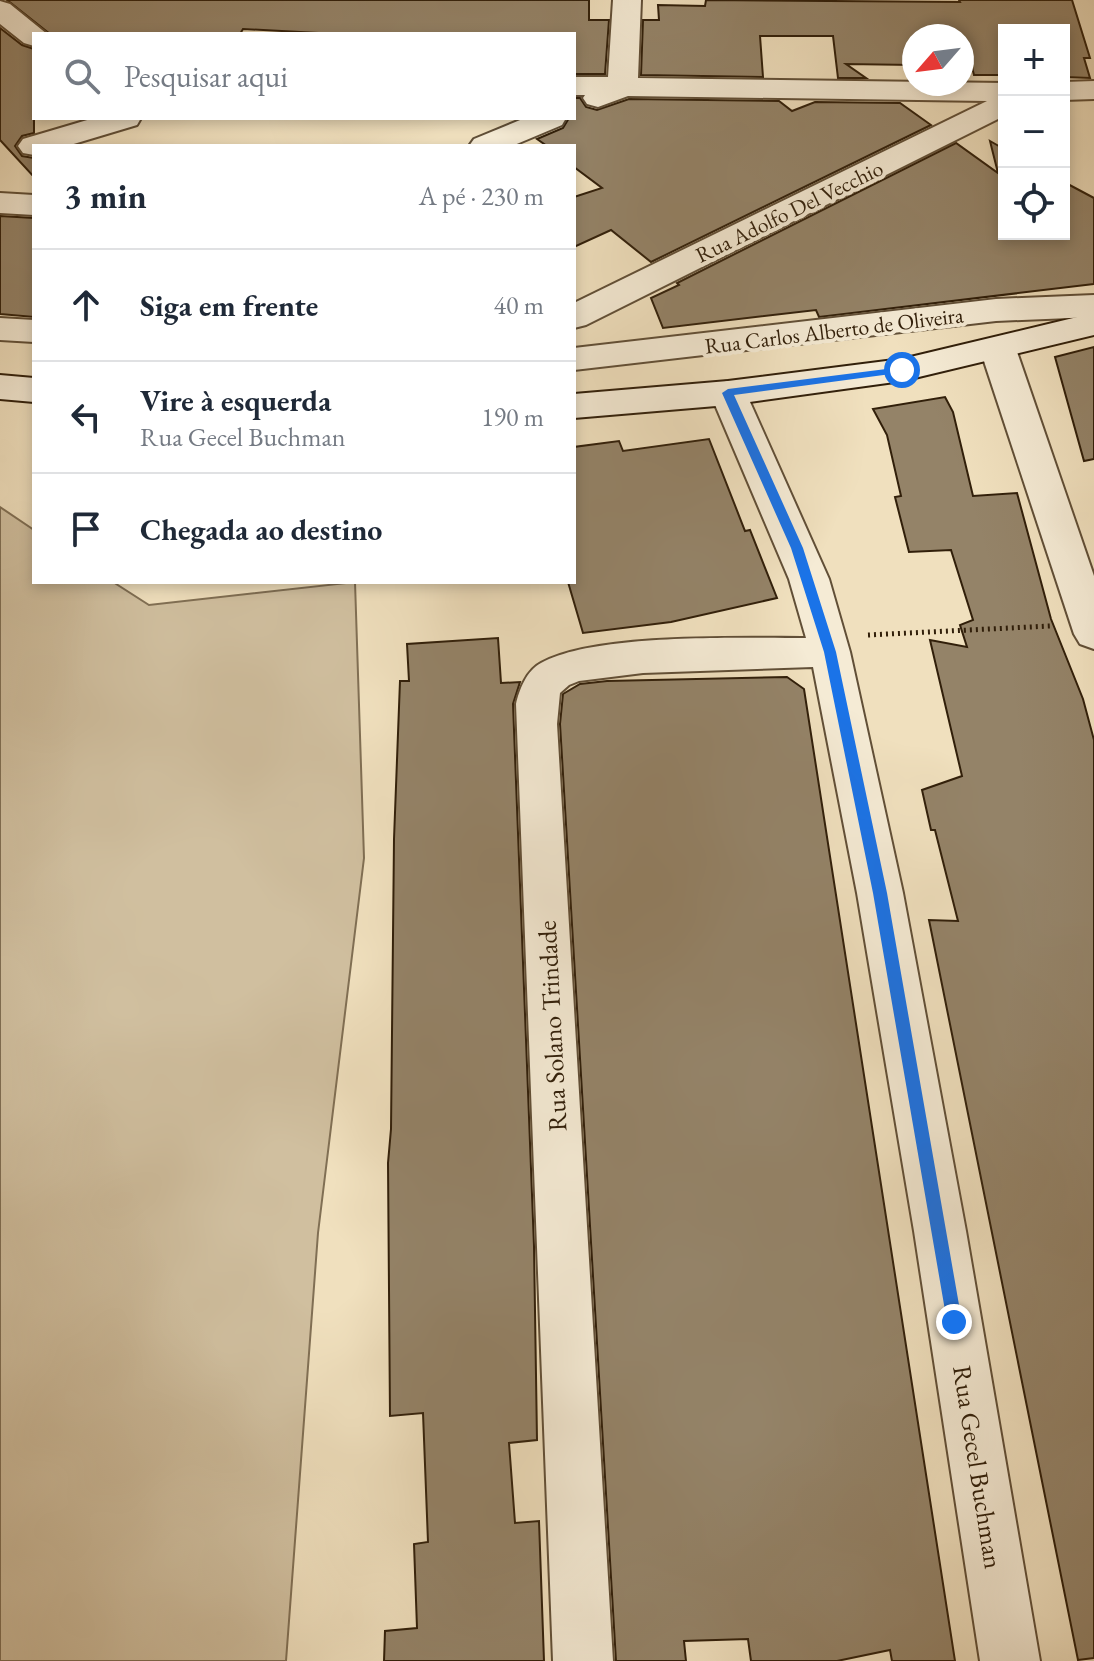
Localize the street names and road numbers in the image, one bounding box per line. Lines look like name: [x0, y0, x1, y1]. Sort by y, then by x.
street label: Rua Adolfo Del Vecchio: [691, 153, 888, 269]
street label: Rua Carlos Alberto de Oliveira: [703, 300, 965, 361]
street label: Rua Solano Trindade: [529, 920, 575, 1132]
street label: Rua Gecel Buchman: [945, 1363, 1011, 1571]

